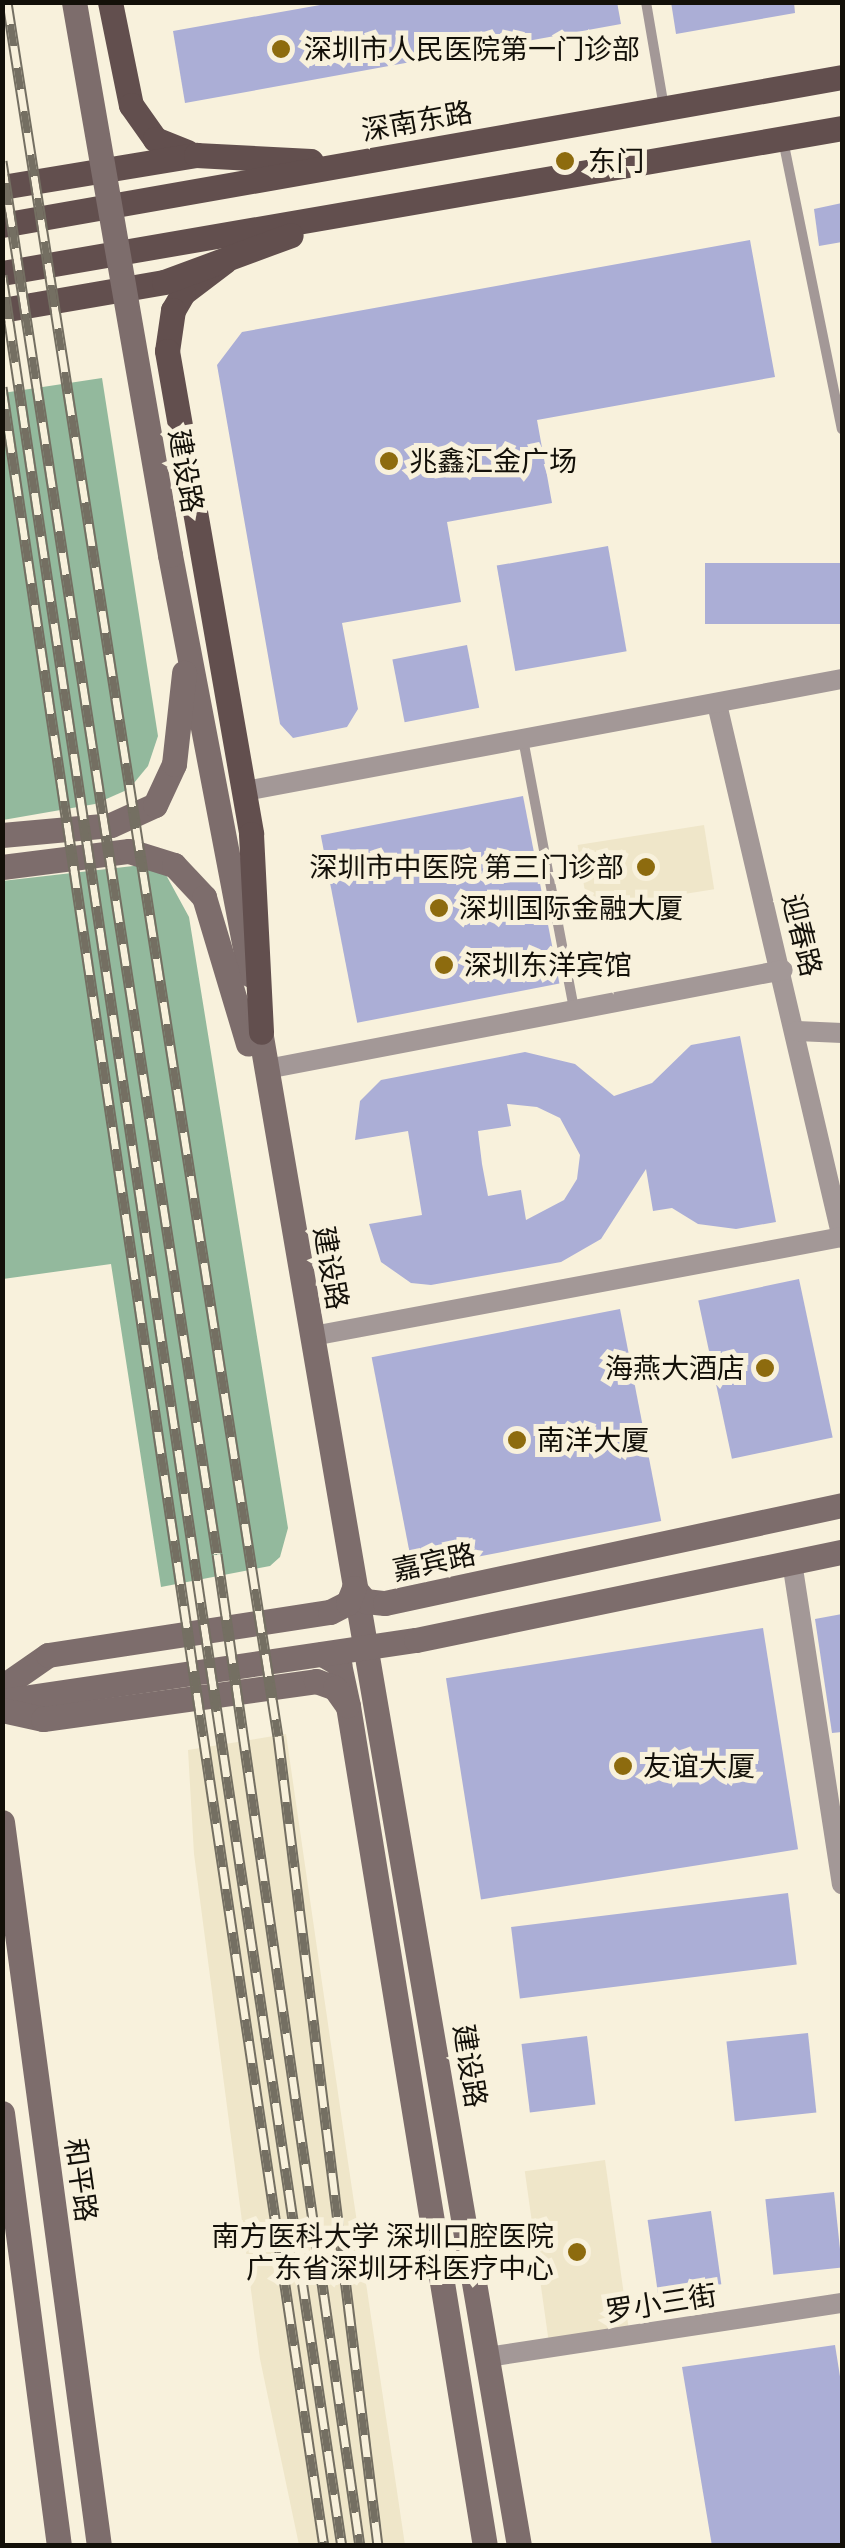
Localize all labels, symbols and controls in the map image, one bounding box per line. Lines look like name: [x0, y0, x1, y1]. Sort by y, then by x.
place label: 深圳市人民医院第一门诊部: [304, 32, 640, 66]
marker: 深圳市人民医院第一门诊部: [268, 36, 294, 62]
street label: 深南东路: [359, 95, 475, 147]
place label: 东门: [588, 144, 644, 178]
marker: 东门: [552, 148, 578, 174]
street label: 建设路: [162, 427, 210, 515]
place label: 兆鑫汇金广场: [409, 444, 577, 478]
marker: 兆鑫汇金广场: [378, 450, 400, 472]
place label: 深圳市中医院 第三门诊部: [310, 850, 624, 884]
marker: 深圳市中医院 第三门诊部: [633, 854, 659, 880]
street label: 迎春路: [776, 890, 828, 980]
place label: 深圳国际金融大厦: [459, 891, 683, 925]
marker: 深圳国际金融大厦: [428, 897, 450, 919]
place label: 深圳东洋宾馆: [464, 948, 632, 982]
marker: 深圳东洋宾馆: [433, 954, 455, 976]
street label: 建设路: [307, 1224, 355, 1312]
place label: 海燕大酒店: [605, 1351, 745, 1385]
marker: 海燕大酒店: [754, 1357, 776, 1379]
place label: 南洋大厦: [537, 1423, 649, 1457]
marker: 南洋大厦: [506, 1429, 528, 1451]
street label: 嘉宾路: [389, 1537, 479, 1587]
place label: 友谊大厦: [643, 1749, 755, 1783]
marker: 友谊大厦: [612, 1755, 634, 1777]
street label: 建设路: [447, 2022, 493, 2110]
street label: 和平路: [59, 2136, 103, 2224]
place label: 南方医科大学 深圳口腔医院 广东省深圳牙科医疗中心: [212, 2219, 554, 2285]
marker: 南方医科大学 深圳口腔医院 广东省深圳牙科医疗中心: [564, 2239, 590, 2265]
street label: 罗小三街: [603, 2278, 719, 2328]

